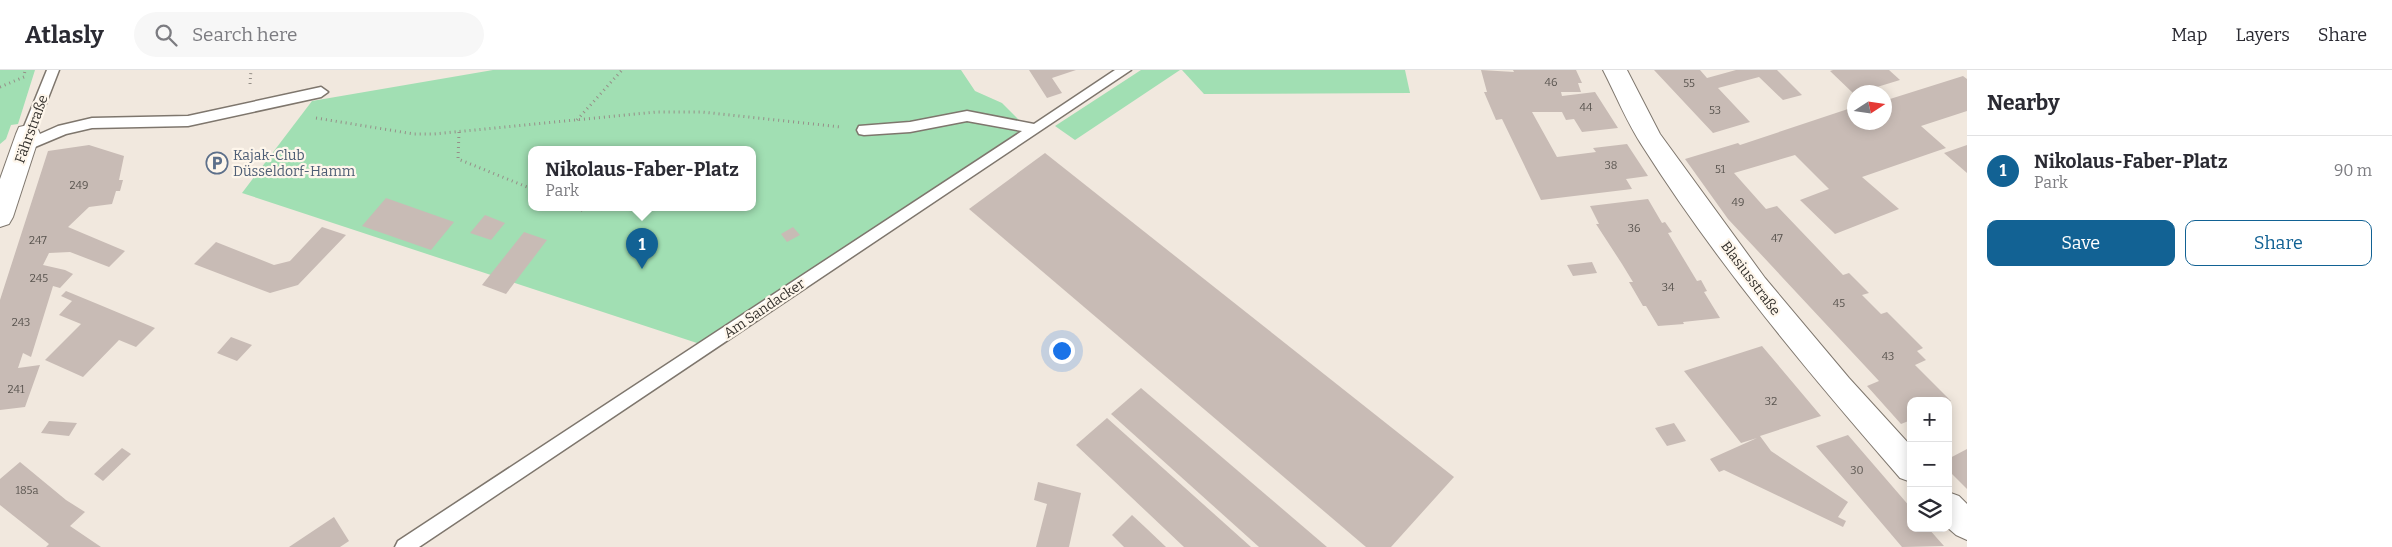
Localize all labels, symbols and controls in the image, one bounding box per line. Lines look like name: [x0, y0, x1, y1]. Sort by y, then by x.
search box: [134, 12, 484, 57]
text: Atlasly: [25, 21, 104, 49]
icon: search: [152, 21, 180, 49]
text: Search here: [192, 23, 297, 46]
text: Map: [2171, 24, 2207, 46]
text: Layers: [2235, 24, 2290, 46]
text: Share: [2318, 24, 2367, 46]
house number: 46: [1545, 76, 1557, 89]
house number: 55: [1683, 77, 1695, 90]
north arrow: [1847, 85, 1892, 130]
text: Nearby: [1987, 90, 2060, 116]
street label: Fährstraße: [11, 93, 52, 166]
house number: 44: [1580, 101, 1593, 114]
house number: 53: [1709, 104, 1721, 117]
popup: [528, 146, 756, 211]
place label: Kajak-Club Düsseldorf-Hamm: [233, 147, 356, 180]
text: Nikolaus-Faber-Platz: [2034, 150, 2227, 173]
parking icon: Kajak-Club Düsseldorf-Hamm: [205, 151, 229, 175]
text: Nikolaus-Faber-Platz: [545, 158, 739, 181]
house number: 38: [1605, 159, 1617, 172]
text: 1: [2000, 161, 2006, 180]
text: 90 m: [2334, 161, 2372, 180]
house number: 51: [1715, 163, 1726, 176]
text: Park: [2034, 173, 2068, 192]
house number: 249: [70, 179, 88, 192]
text: Park: [545, 181, 579, 200]
house number: 49: [1732, 196, 1744, 209]
button: Save: [1987, 220, 2175, 266]
button: Share: [2185, 220, 2372, 266]
house number: 36: [1628, 222, 1640, 235]
pin: 1: [626, 228, 658, 269]
house number: 47: [1771, 232, 1783, 245]
house number: 247: [29, 234, 47, 247]
street label: Blasiusstraße: [1717, 238, 1784, 319]
house number: 245: [30, 272, 48, 285]
street label: Am Sandacker: [720, 275, 808, 342]
house number: 34: [1662, 281, 1675, 294]
house number: 45: [1833, 297, 1845, 310]
house number: 243: [12, 316, 30, 329]
your location: [1049, 338, 1075, 364]
house number: 43: [1882, 350, 1894, 363]
house number: 241: [8, 383, 25, 396]
house number: 32: [1765, 395, 1777, 408]
map controls: [1907, 397, 1952, 532]
button: +: [1907, 397, 1952, 442]
button: −: [1907, 442, 1952, 487]
house number: 30: [1850, 464, 1864, 477]
house number: 185a: [16, 484, 38, 497]
button: layers: [1907, 487, 1952, 532]

